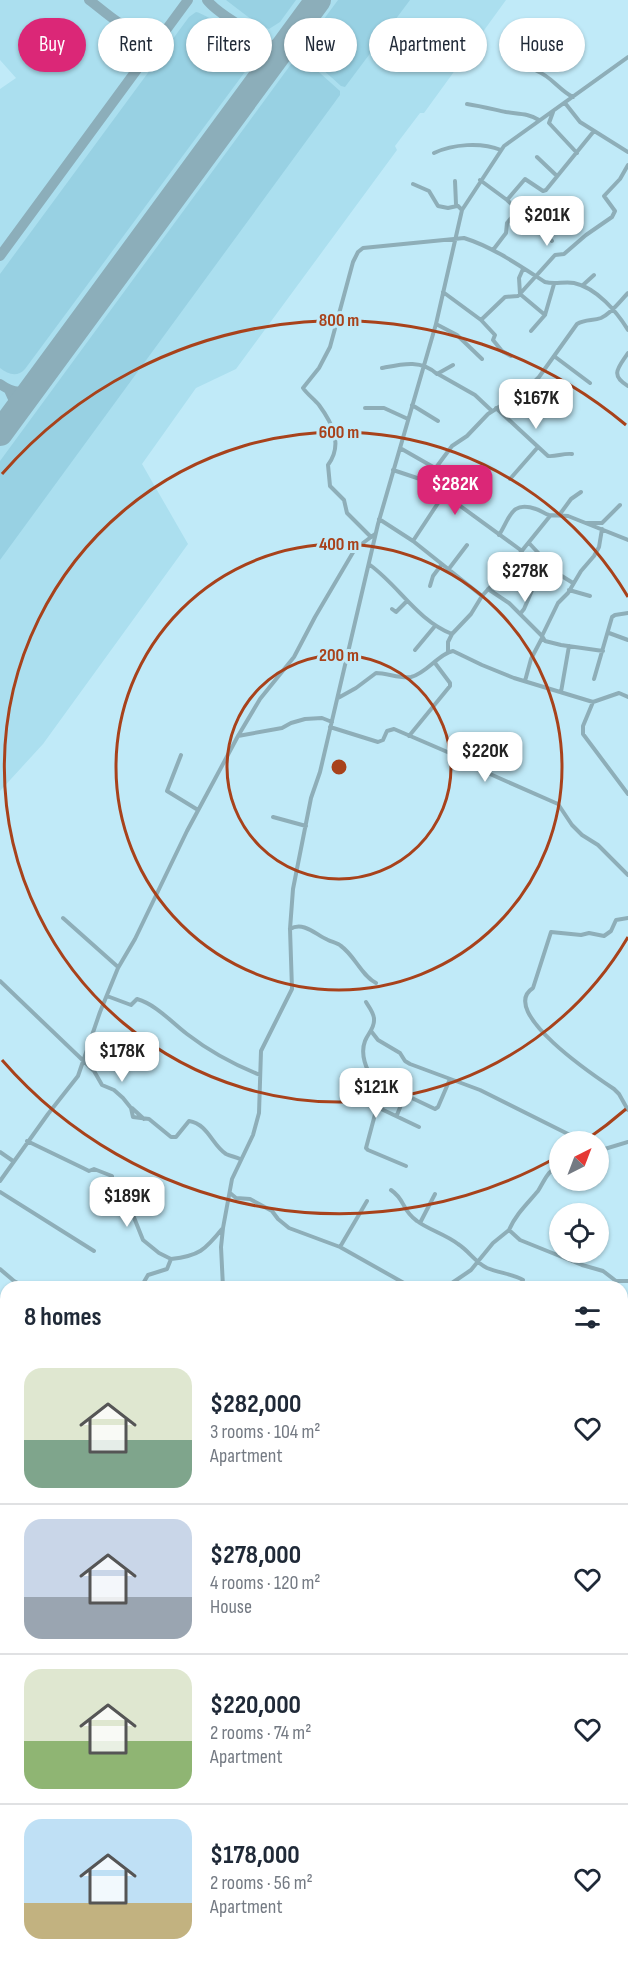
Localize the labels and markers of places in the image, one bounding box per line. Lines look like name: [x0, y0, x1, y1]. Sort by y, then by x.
pin: $201K: [505, 196, 589, 247]
pin: $167K: [494, 379, 578, 430]
pin: $282K: [413, 465, 497, 516]
pin: $278K: [483, 552, 567, 603]
pin: $220K: [443, 732, 527, 783]
centre of rings: [329, 757, 349, 777]
pin: $178K: [80, 1032, 164, 1083]
pin: $121K: [334, 1068, 418, 1119]
pin: $189K: [85, 1177, 169, 1228]

